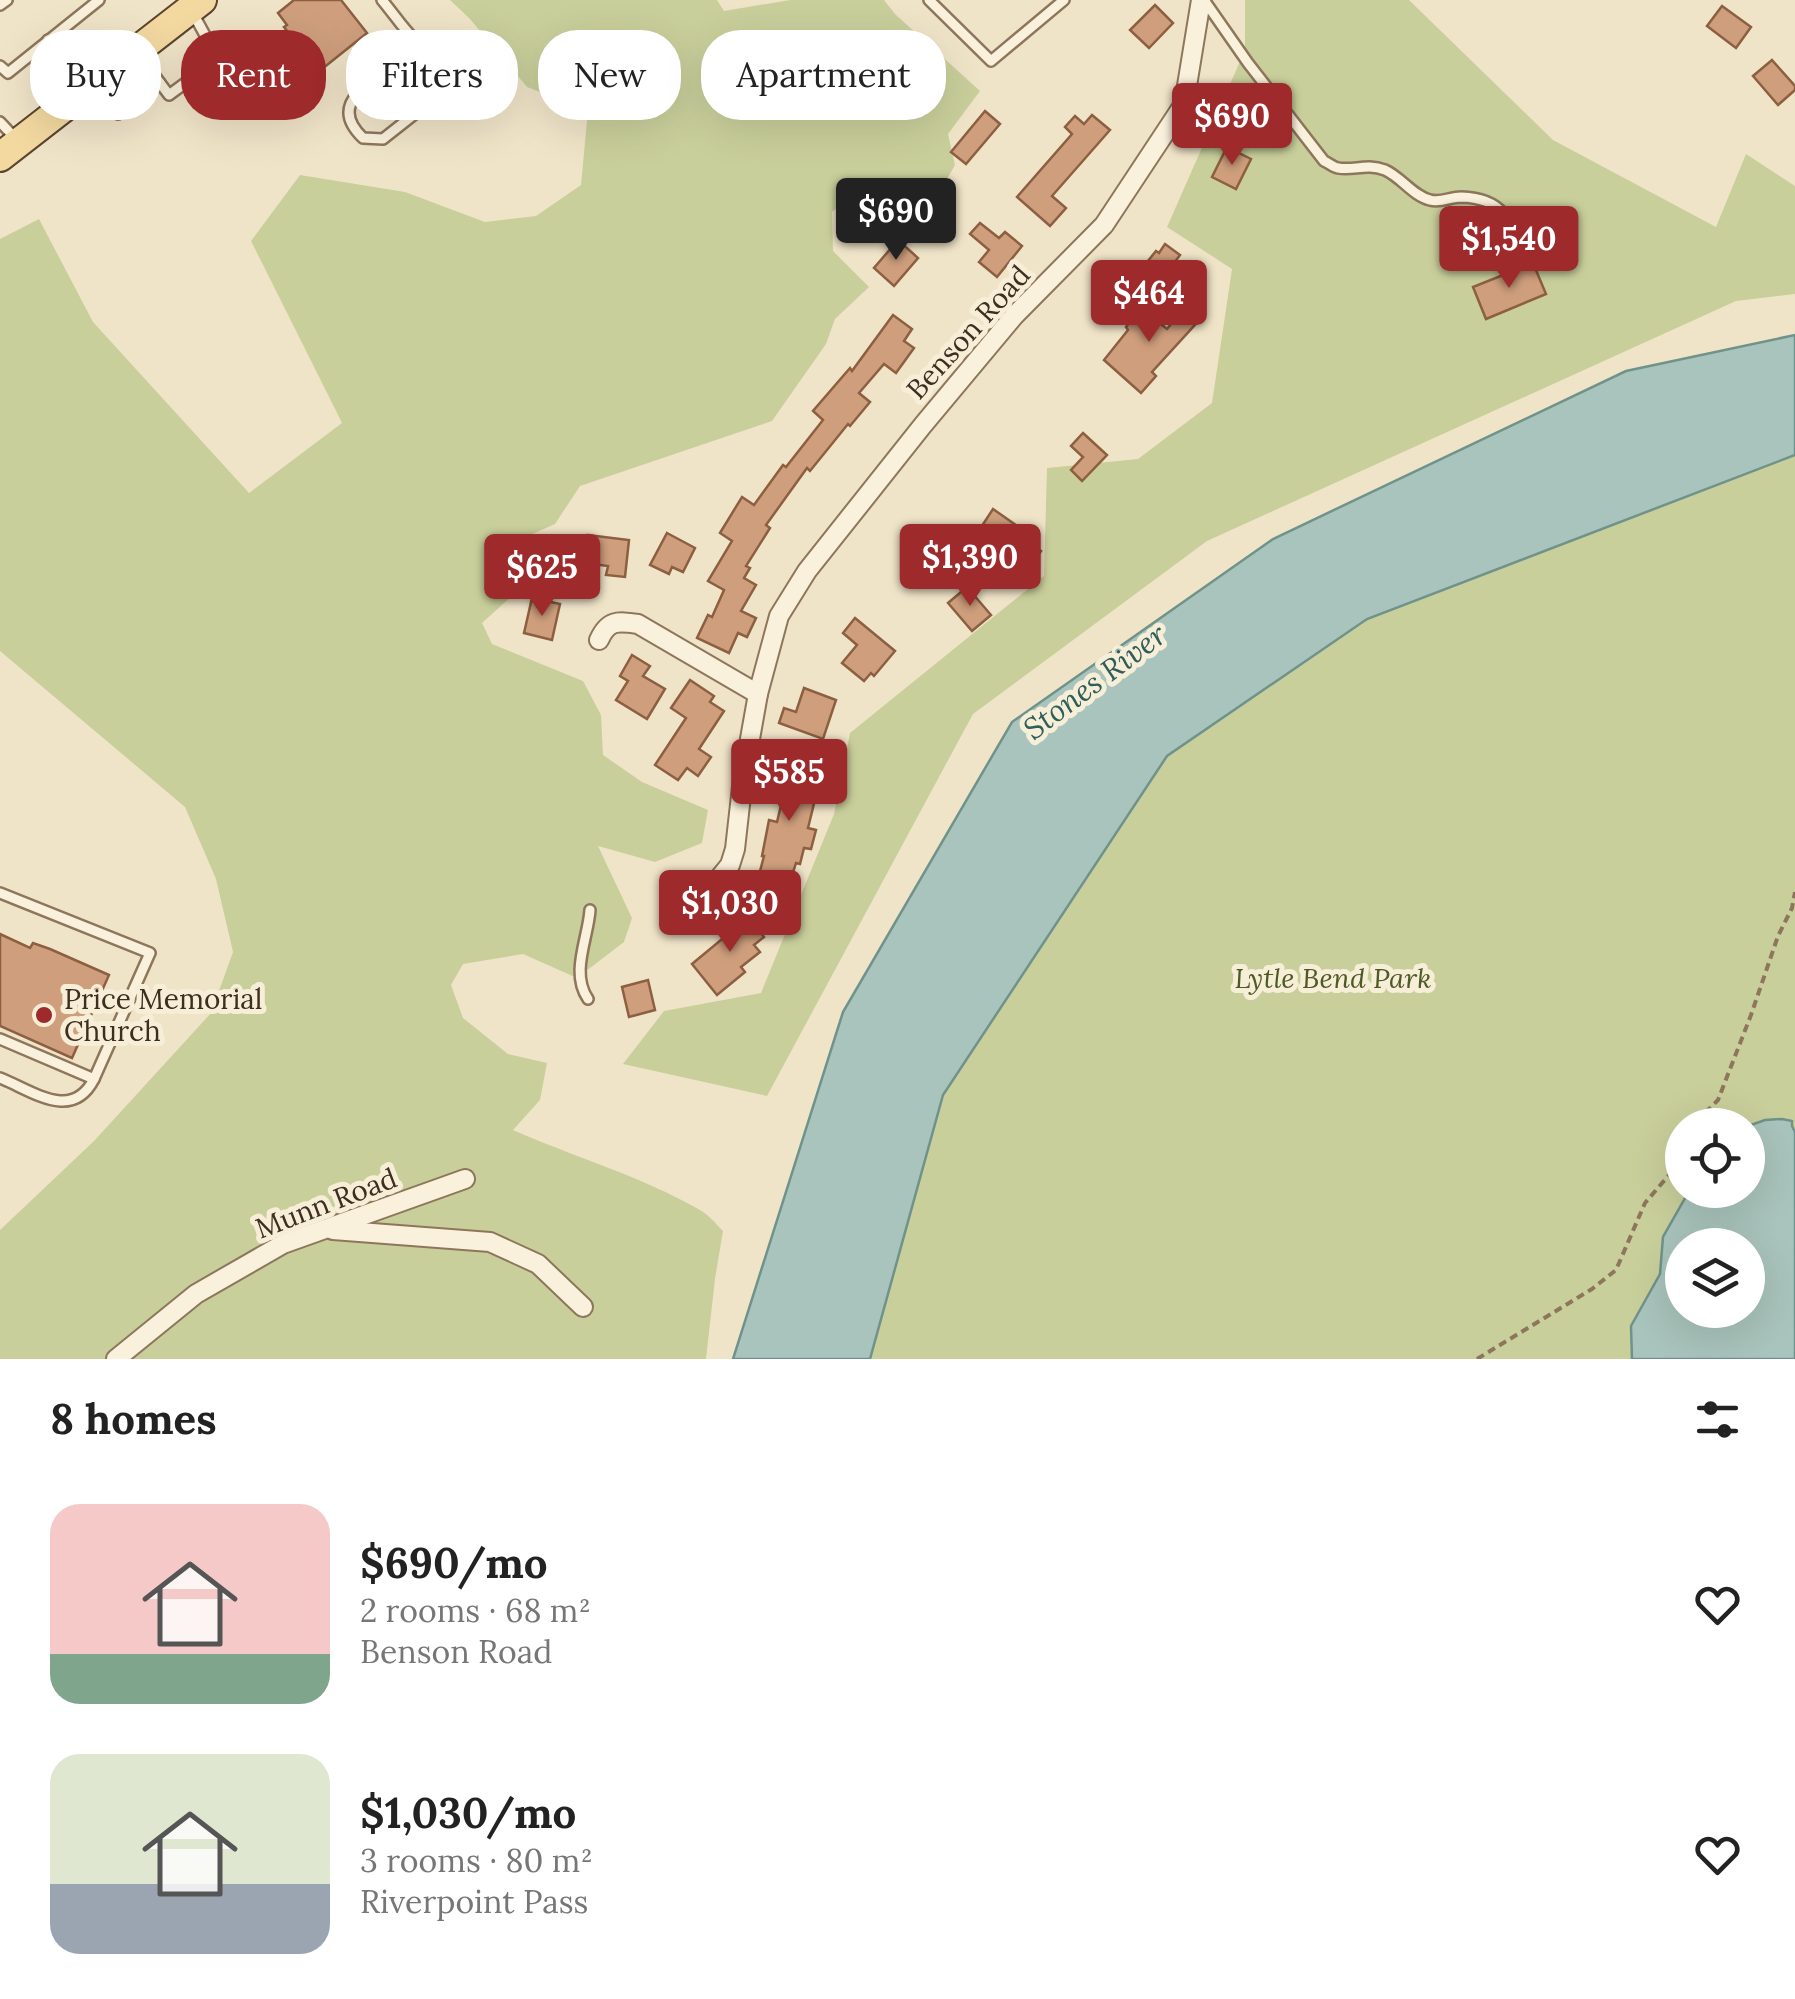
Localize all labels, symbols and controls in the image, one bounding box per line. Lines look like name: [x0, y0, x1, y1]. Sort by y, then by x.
chip: Buy: [30, 30, 161, 120]
chip: Rent: [181, 30, 326, 120]
chip: Filters: [346, 30, 518, 120]
chip: New: [538, 30, 681, 120]
chip: Apartment: [701, 30, 946, 120]
pin: $690: [1173, 83, 1291, 168]
text: $690: [1194, 95, 1270, 136]
pin: $690: [837, 178, 955, 263]
text: $690: [858, 190, 934, 231]
pin: $1,540: [1428, 206, 1590, 291]
text: $1,540: [1461, 218, 1557, 259]
street label: Benson Road: [898, 257, 1038, 407]
pin: $464: [1090, 260, 1208, 345]
text: $464: [1113, 272, 1185, 313]
pin: $1,390: [889, 524, 1051, 609]
pin: $625: [483, 534, 601, 619]
text: $1,390: [922, 536, 1018, 577]
text: $625: [506, 546, 578, 587]
water label: Stones River: [1015, 615, 1174, 747]
pin: $585: [730, 739, 848, 824]
text: $585: [753, 751, 825, 792]
pin: $1,030: [649, 870, 811, 955]
text: $1,030: [681, 882, 779, 923]
park label: Lytle Bend Park: [1234, 960, 1432, 996]
place label: Price Memorial Church: [64, 981, 262, 1049]
marker: Price Memorial Church: [33, 1004, 55, 1026]
map controls: [1665, 1108, 1765, 1328]
button: locate: [1665, 1108, 1765, 1208]
street label: Munn Road: [250, 1160, 402, 1246]
button: layers: [1665, 1228, 1765, 1328]
text: 8 homes: [50, 1392, 217, 1446]
icon: filters: [1690, 1392, 1745, 1447]
text: $690/mo: [360, 1536, 548, 1590]
icon: home: [130, 1544, 250, 1664]
icon: heart: [1690, 1577, 1745, 1632]
text: 2 rooms · 68 m²: [360, 1590, 591, 1631]
text: Benson Road: [360, 1631, 552, 1672]
text: $1,030/mo: [360, 1786, 576, 1840]
icon: home: [130, 1794, 250, 1914]
icon: heart: [1690, 1827, 1745, 1882]
text: 3 rooms · 80 m²: [360, 1840, 593, 1881]
text: Riverpoint Pass: [360, 1881, 588, 1922]

